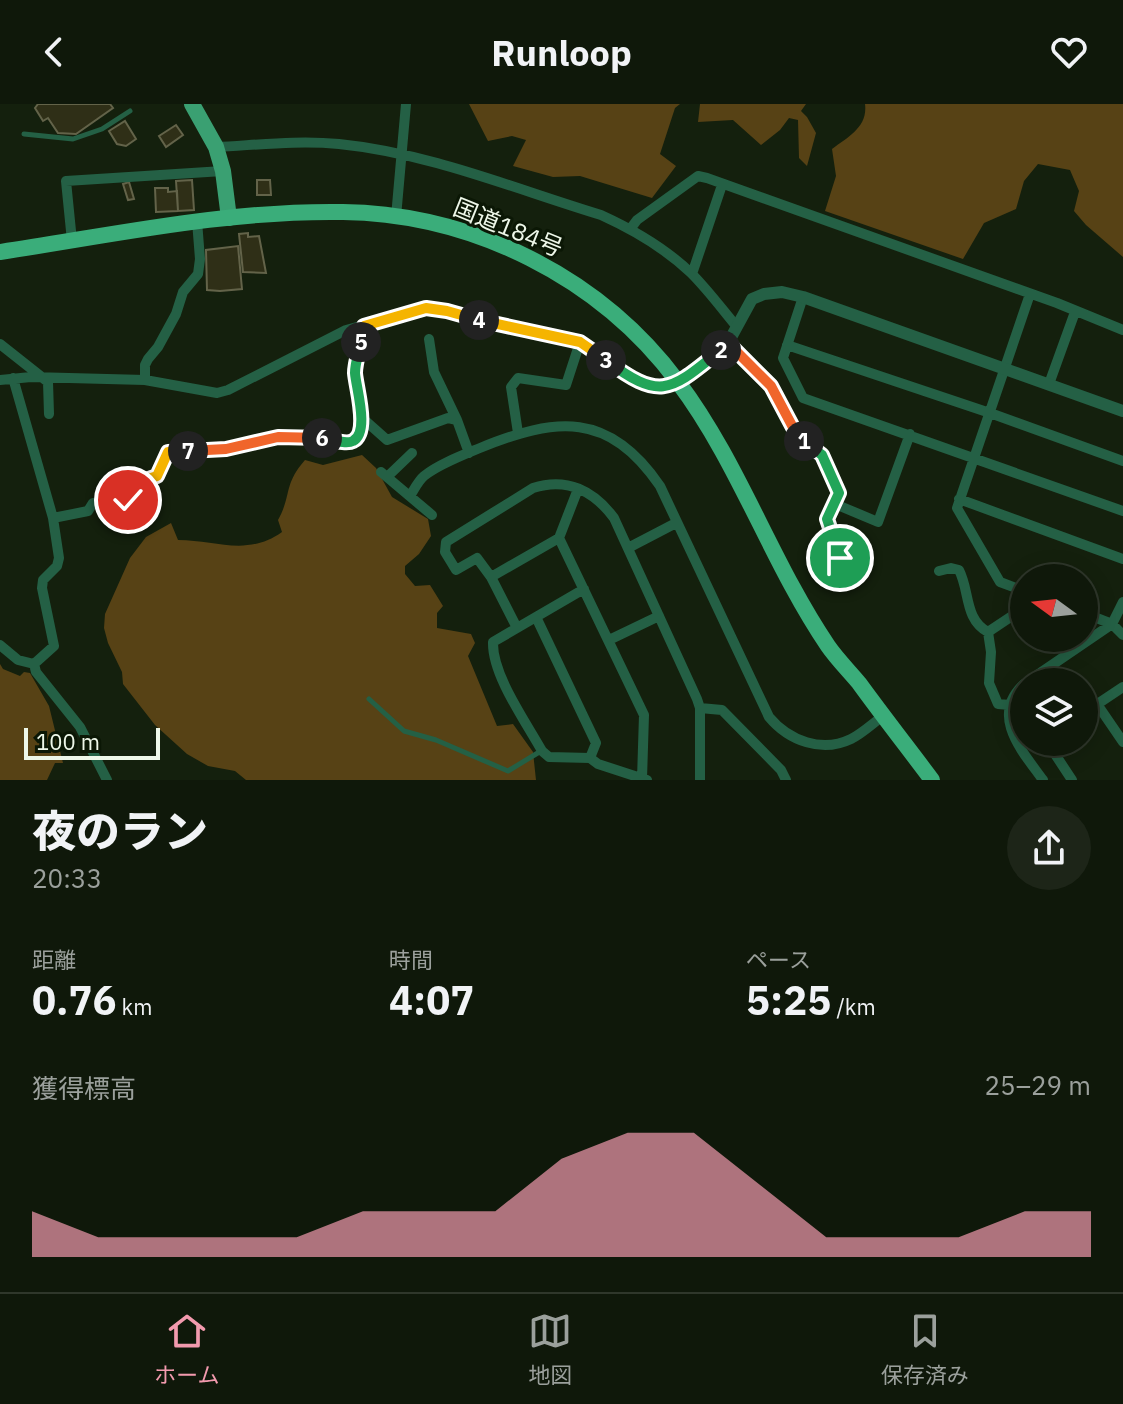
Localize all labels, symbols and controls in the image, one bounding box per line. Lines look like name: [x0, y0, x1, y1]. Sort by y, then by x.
text: Runloop: [491, 29, 632, 76]
icon: back: [32, 30, 76, 74]
icon: heart: [1047, 30, 1091, 74]
street label: 国道184号: [449, 191, 568, 263]
pin: 4: [459, 300, 499, 340]
text: 4: [472, 305, 486, 334]
pin: 5: [341, 322, 381, 362]
text: 5: [354, 327, 368, 356]
pin: 2: [701, 330, 741, 370]
text: 2: [714, 335, 728, 364]
pin: 3: [586, 340, 626, 380]
text: 3: [599, 345, 613, 374]
pin: 6: [302, 418, 342, 458]
pin: 1: [784, 421, 824, 461]
text: 6: [315, 423, 329, 452]
text: 1: [797, 426, 811, 455]
pin: 7: [168, 431, 208, 471]
text: 7: [181, 436, 195, 465]
pin: [94, 466, 162, 534]
icon: check: [106, 478, 150, 522]
pin: [806, 524, 874, 592]
icon: arrive: [818, 536, 862, 580]
north arrow: [1010, 564, 1098, 652]
map controls: [1010, 564, 1098, 756]
button: layers: [1010, 668, 1098, 756]
scale bar: [24, 724, 160, 760]
text: 100 m: [36, 727, 100, 756]
text: 夜のラン: [32, 802, 208, 859]
button: share: [1007, 806, 1091, 890]
text: 20:33: [32, 861, 102, 895]
text: 距離: [32, 945, 76, 974]
text: 時間: [389, 945, 433, 974]
text: ペース: [746, 945, 811, 974]
text: 0.76: [32, 974, 116, 1026]
text: 4:07: [389, 974, 474, 1026]
text: 5:25: [746, 974, 831, 1026]
text: km: [116, 992, 152, 1021]
text: /km: [831, 992, 876, 1021]
text: 25–29 m: [984, 1068, 1091, 1102]
text: 獲得標高: [32, 1071, 136, 1105]
tab: ホーム: [154, 1309, 220, 1389]
tab: 地図: [528, 1309, 572, 1389]
tab: 保存済み: [881, 1309, 969, 1389]

